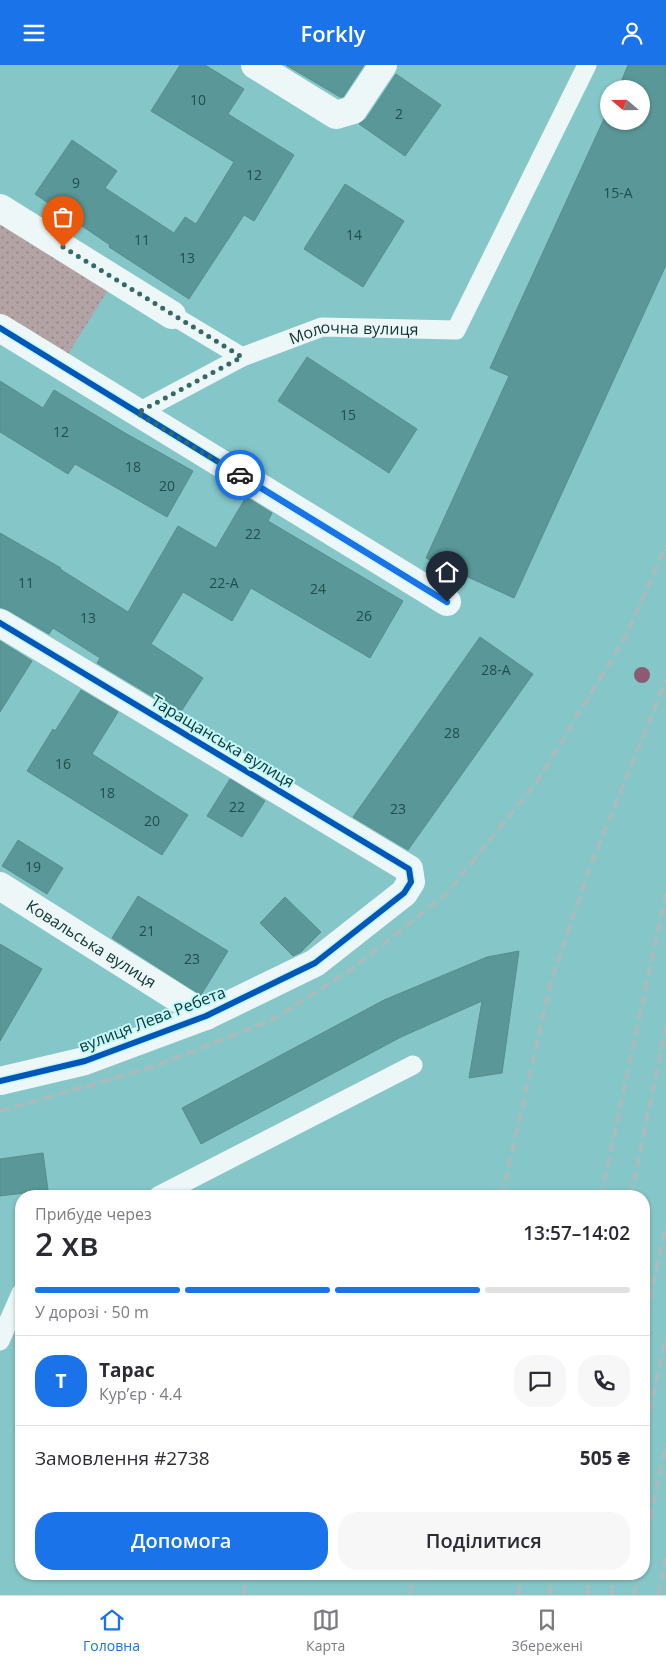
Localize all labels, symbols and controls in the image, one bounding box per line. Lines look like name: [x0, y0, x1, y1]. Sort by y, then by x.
text: Forkly: [300, 18, 366, 48]
icon: menu: [20, 19, 48, 47]
icon: person: [618, 19, 646, 47]
north arrow: [600, 80, 650, 130]
map controls: [600, 80, 650, 130]
house number: 10: [190, 90, 206, 109]
house number: 2: [395, 104, 403, 123]
house number: 12: [246, 165, 262, 184]
house number: 9: [72, 173, 80, 192]
house number: 15-А: [603, 183, 633, 202]
pin: [42, 196, 84, 247]
icon: bag: [49, 203, 77, 231]
house number: 14: [346, 225, 362, 244]
house number: 11: [134, 230, 150, 249]
house number: 13: [179, 248, 195, 267]
street label: Молочна вулиця: [286, 316, 419, 349]
house number: 15: [340, 405, 356, 424]
house number: 12: [53, 422, 69, 441]
courier: [215, 450, 265, 500]
house number: 18: [125, 457, 141, 476]
icon: car: [226, 461, 254, 489]
house number: 20: [159, 476, 175, 495]
house number: 22: [245, 524, 261, 543]
pin: [426, 551, 468, 602]
icon: home: [433, 558, 461, 586]
house number: 11: [18, 573, 34, 592]
house number: 22-А: [209, 573, 239, 592]
house number: 24: [310, 579, 326, 598]
house number: 26: [356, 606, 372, 625]
house number: 13: [80, 608, 96, 627]
house number: 28-А: [481, 660, 511, 679]
street label: Таращанська вулиця: [147, 689, 299, 793]
house number: 28: [444, 723, 460, 742]
house number: 16: [55, 754, 71, 773]
house number: 18: [99, 783, 115, 802]
house number: 22: [229, 797, 245, 816]
house number: 23: [390, 799, 406, 818]
house number: 20: [144, 811, 160, 830]
house number: 19: [25, 857, 41, 876]
street label: Ковальська вулиця: [22, 894, 161, 993]
house number: 21: [139, 921, 155, 940]
house number: 23: [184, 949, 200, 968]
street label: вулиця Лева Ребета: [75, 981, 229, 1057]
text: Прибуде через: [35, 1203, 152, 1225]
text: 13:57–14:02: [523, 1220, 630, 1246]
text: 2 хв: [35, 1222, 98, 1265]
text: У дорозі · 50 m: [35, 1301, 149, 1323]
button: chat: [514, 1355, 566, 1407]
button: phone: [578, 1355, 630, 1407]
text: Тарас: [99, 1357, 155, 1383]
text: Т: [55, 1368, 67, 1394]
text: Кур’єр · 4.4: [99, 1383, 182, 1405]
text: Замовлення #2738: [35, 1445, 210, 1471]
text: 505 ₴: [580, 1445, 630, 1471]
button: Допомога: [35, 1512, 328, 1570]
button: Поділитися: [338, 1512, 630, 1570]
tab: Головна: [83, 1606, 140, 1655]
tab: Карта: [306, 1606, 345, 1655]
tab: Збережені: [512, 1606, 583, 1655]

